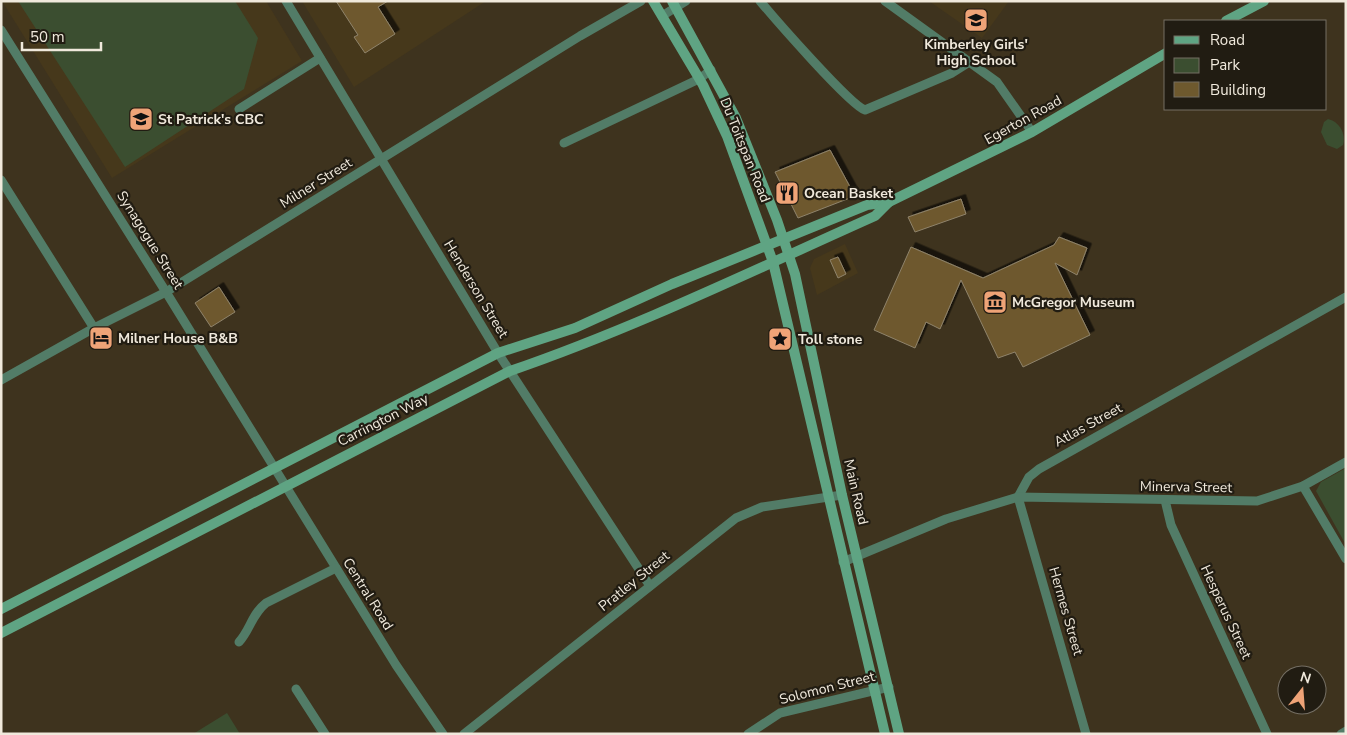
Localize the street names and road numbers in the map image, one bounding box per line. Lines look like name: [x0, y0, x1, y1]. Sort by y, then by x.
street label: Egerton Road: [981, 91, 1065, 149]
street label: Du Toitspan Road: [715, 95, 775, 205]
street label: Milner Street: [276, 153, 356, 213]
street label: Synagogue Street: [112, 187, 188, 293]
street label: Henderson Street: [439, 237, 513, 341]
street label: Carrington Way: [334, 389, 432, 451]
street label: Atlas Street: [1051, 398, 1126, 451]
street label: Main Road: [839, 457, 873, 527]
street label: Minerva Street: [1140, 477, 1232, 497]
street label: Pratley Street: [594, 546, 674, 616]
street label: Central Road: [338, 554, 398, 634]
street label: Hesperus Street: [1196, 562, 1256, 662]
street label: Hermes Street: [1044, 565, 1088, 657]
street label: Solomon Street: [777, 667, 877, 709]

